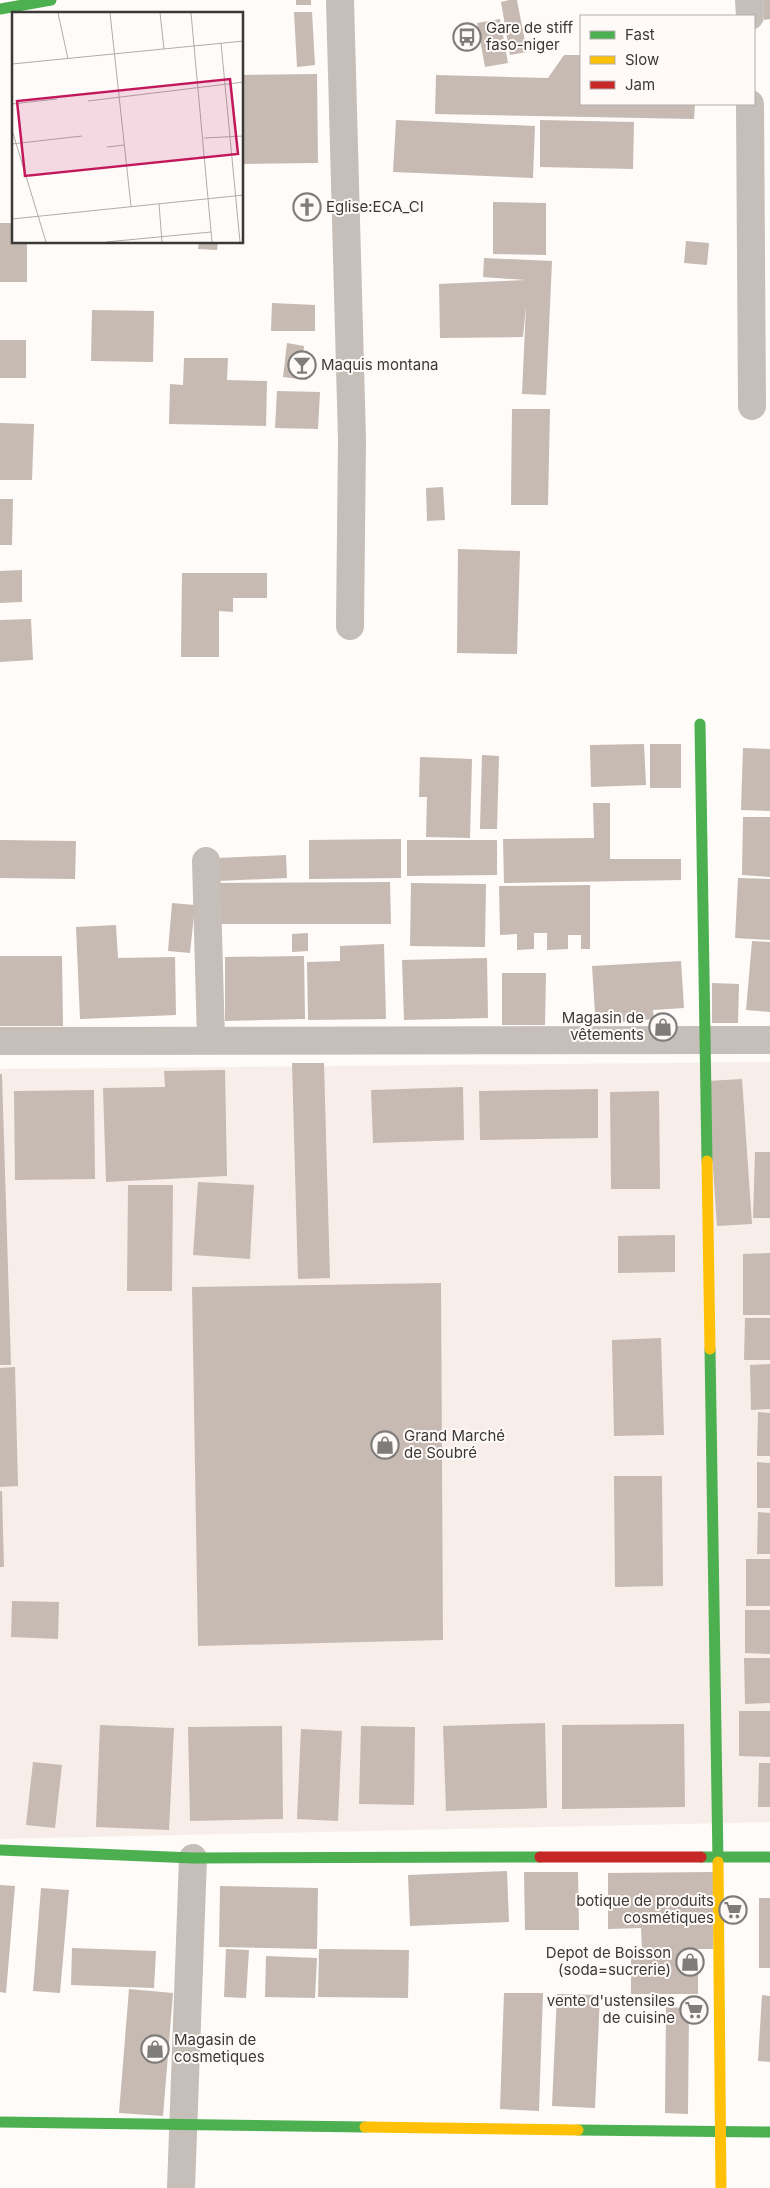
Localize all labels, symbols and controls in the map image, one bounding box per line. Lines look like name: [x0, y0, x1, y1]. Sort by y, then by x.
inset map: [12, 12, 244, 244]
legend: [580, 15, 755, 105]
place label: Gare de stiff faso-niger: [486, 18, 574, 54]
bus stop icon: Gare de stiff faso-niger: [452, 22, 482, 52]
text: Fast: [625, 25, 655, 44]
text: Slow: [625, 50, 659, 69]
text: Jam: [625, 75, 655, 94]
church icon: Eglise:ECA_CI: [292, 192, 322, 222]
place label: Eglise:ECA_CI: [326, 197, 424, 216]
bar icon: Maquis montana: [287, 350, 317, 380]
place label: Maquis montana: [321, 355, 438, 374]
place label: Magasin de vêtements: [562, 1008, 644, 1044]
shop icon: Magasin de vêtements: [648, 1012, 678, 1042]
place label: Grand Marché de Soubré: [404, 1426, 505, 1462]
shop icon: Grand Marché de Soubré: [370, 1430, 400, 1460]
place label: botique de produits cosmétiques: [576, 1891, 714, 1927]
supermarket icon: botique de produits cosmétiques: [718, 1895, 748, 1925]
place label: Depot de Boisson (soda=sucrerie): [546, 1943, 671, 1979]
shop icon: Depot de Boisson (soda=sucrerie): [675, 1947, 705, 1977]
place label: vente d'ustensiles de cuisine: [547, 1991, 675, 2027]
supermarket icon: vente d'ustensiles de cuisine: [679, 1995, 709, 2025]
place label: Magasin de cosmetiques: [174, 2030, 265, 2066]
shop icon: Magasin de cosmetiques: [140, 2034, 170, 2064]

